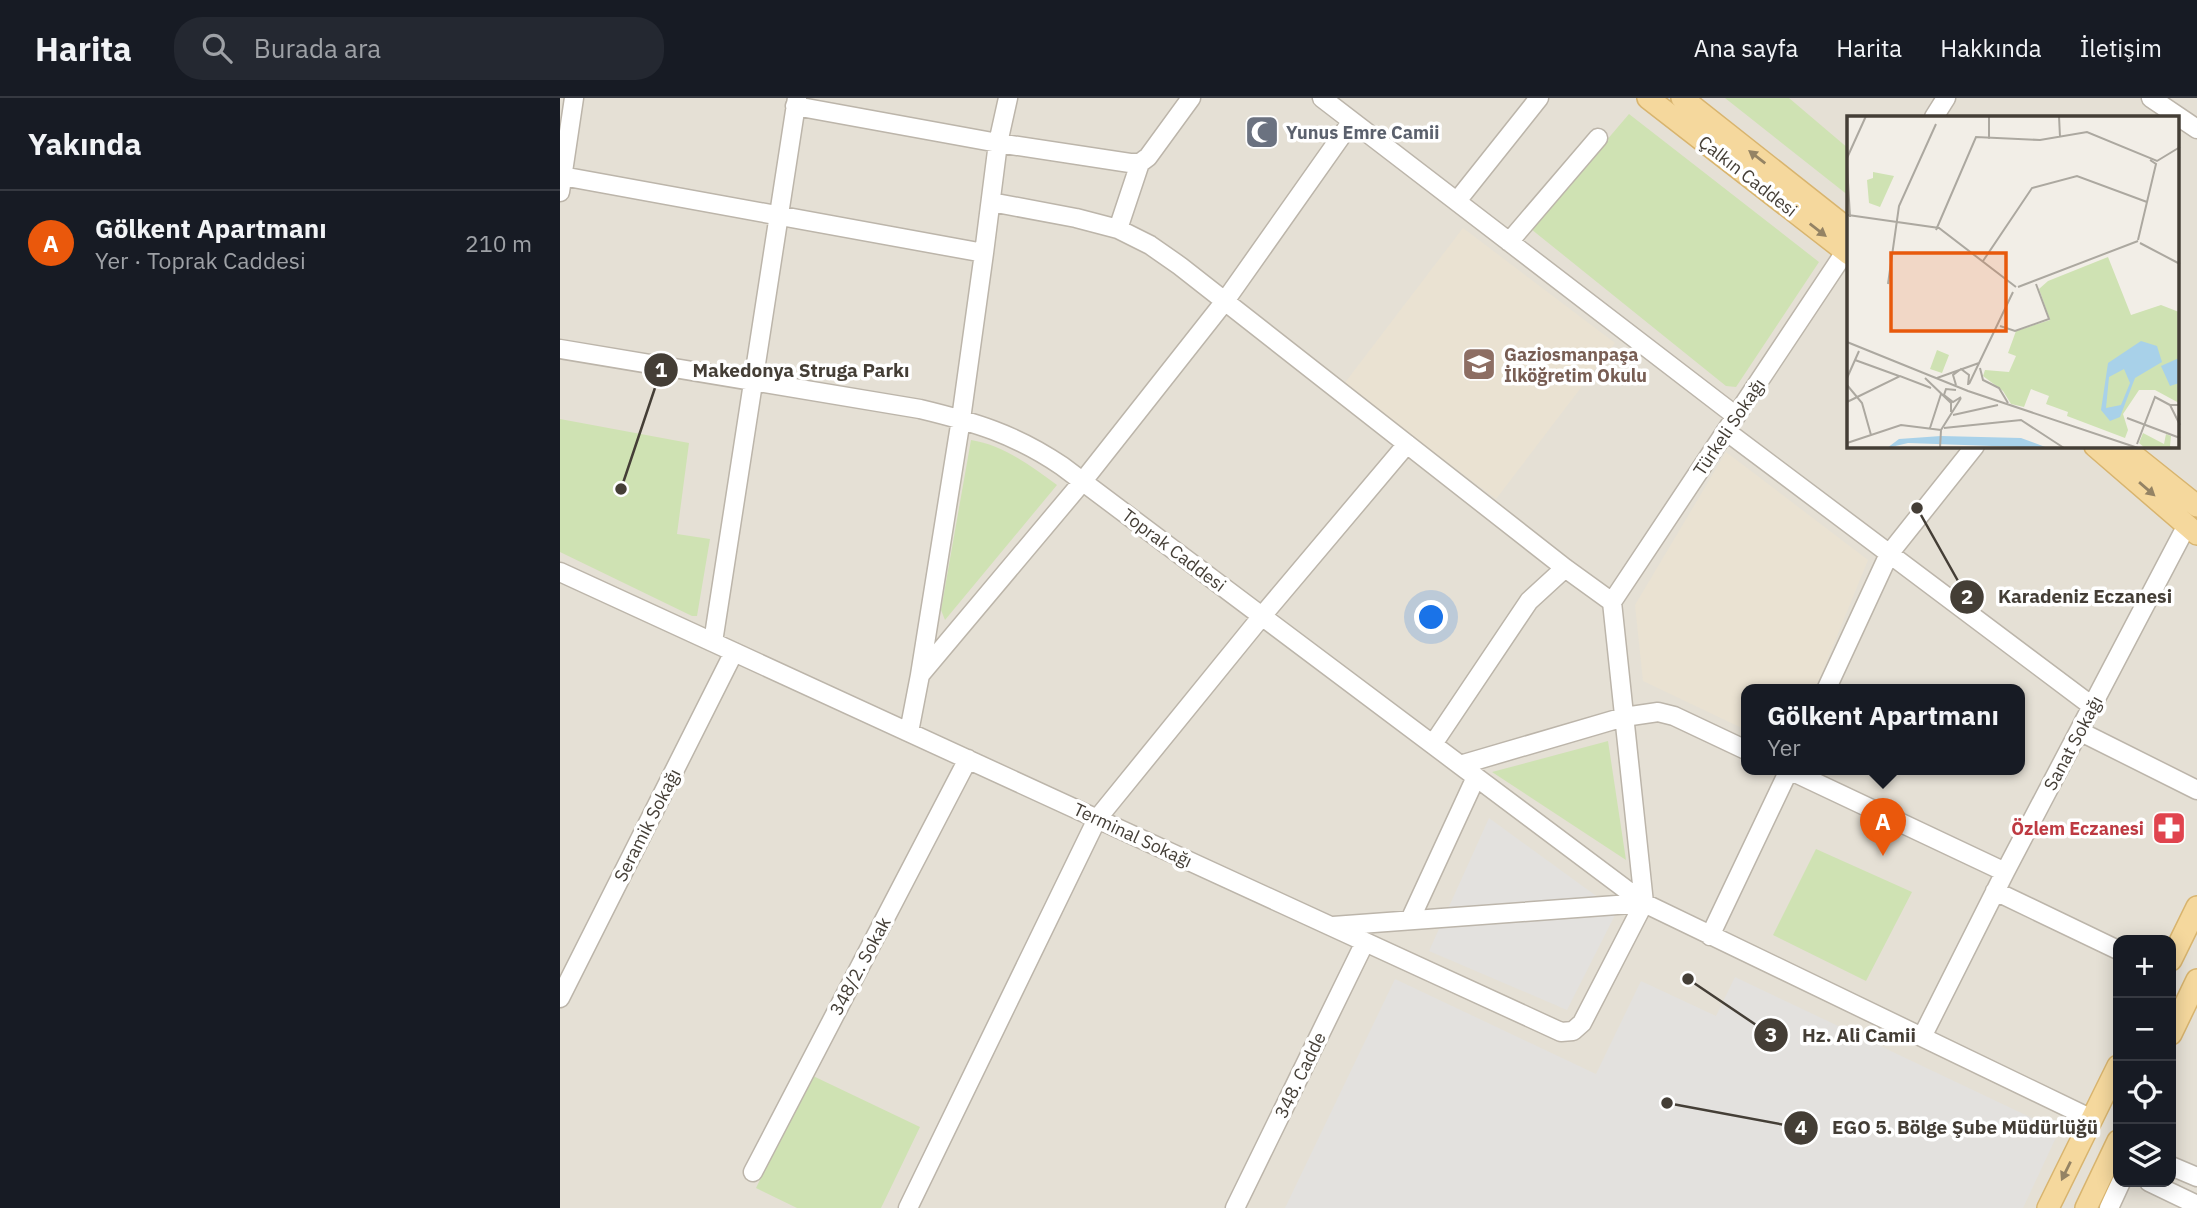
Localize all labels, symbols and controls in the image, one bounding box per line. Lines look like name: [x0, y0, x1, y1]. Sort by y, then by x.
search box: [174, 17, 664, 80]
text: Harita: [35, 27, 132, 70]
icon: search: [198, 29, 236, 67]
text: Burada ara: [254, 31, 381, 65]
text: Ana sayfa: [1694, 32, 1798, 64]
text: Harita: [1836, 32, 1902, 64]
text: Hakkında: [1940, 32, 2042, 64]
text: İletişim: [2080, 32, 2162, 64]
mosque icon: Yunus Emre Camii: [1243, 113, 1281, 151]
inset map: [1847, 116, 2179, 448]
place label: Yunus Emre Camii: [1286, 121, 1439, 144]
text: Yakında: [28, 124, 142, 163]
street label: Çalkın Caddesi: [1694, 130, 1802, 222]
one-way arrow: [1748, 150, 1765, 165]
text: Gölkent Apartmanı: [95, 211, 327, 245]
one-way arrow: [1808, 223, 1826, 238]
text: A: [43, 228, 59, 258]
text: 210 m: [465, 228, 532, 258]
text: Yer · Toprak Caddesi: [95, 245, 306, 275]
place label: Gaziosmanpaşa İlköğretim Okulu: [1504, 343, 1647, 387]
school or university icon: Gaziosmanpaşa İlköğretim Okulu: [1460, 345, 1498, 383]
callout: Makedonya Struga Parkı: [643, 350, 923, 390]
text: 1: [655, 355, 668, 383]
text: Makedonya Struga Parkı: [693, 358, 909, 382]
street label: Türkeli Sokağı: [1688, 374, 1770, 480]
one-way arrow: [2138, 481, 2155, 496]
street label: Toprak Caddesi: [1117, 503, 1231, 597]
callout: Karadeniz Eczanesi: [1949, 577, 2186, 617]
text: 2: [1961, 582, 1973, 610]
text: Karadeniz Eczanesi: [1998, 584, 2172, 608]
your location: [1414, 600, 1448, 634]
popup: [1741, 684, 2025, 775]
street label: Sanat Sokağı: [2038, 692, 2108, 794]
text: Gölkent Apartmanı: [1767, 698, 1999, 732]
text: Yer: [1767, 732, 1801, 762]
street label: Seramik Sokağı: [609, 765, 685, 885]
street label: Terminal Sokağı: [1070, 797, 1196, 873]
pin: A: [1860, 798, 1906, 856]
pharmacy icon: Özlem Eczanesi: [2150, 809, 2188, 847]
place label: Özlem Eczanesi: [2011, 817, 2144, 840]
street label: 348/2. Sokak: [824, 912, 896, 1019]
map controls: [2113, 935, 2176, 1187]
button: +: [2113, 935, 2176, 998]
button: −: [2113, 998, 2176, 1061]
callout: Hz. Ali Camii: [1753, 1015, 1930, 1055]
text: 3: [1765, 1020, 1777, 1048]
text: Hz. Ali Camii: [1802, 1023, 1916, 1047]
street label: 348. Cadde: [1269, 1028, 1331, 1122]
button: locate: [2113, 1061, 2176, 1124]
callout: EGO 5. Bölge Şube Müdürlüğü: [1783, 1108, 2112, 1148]
text: 4: [1795, 1113, 1807, 1141]
text: EGO 5. Bölge Şube Müdürlüğü: [1832, 1115, 2098, 1139]
button: layers: [2113, 1124, 2176, 1187]
one-way arrow: [2061, 1161, 2072, 1181]

